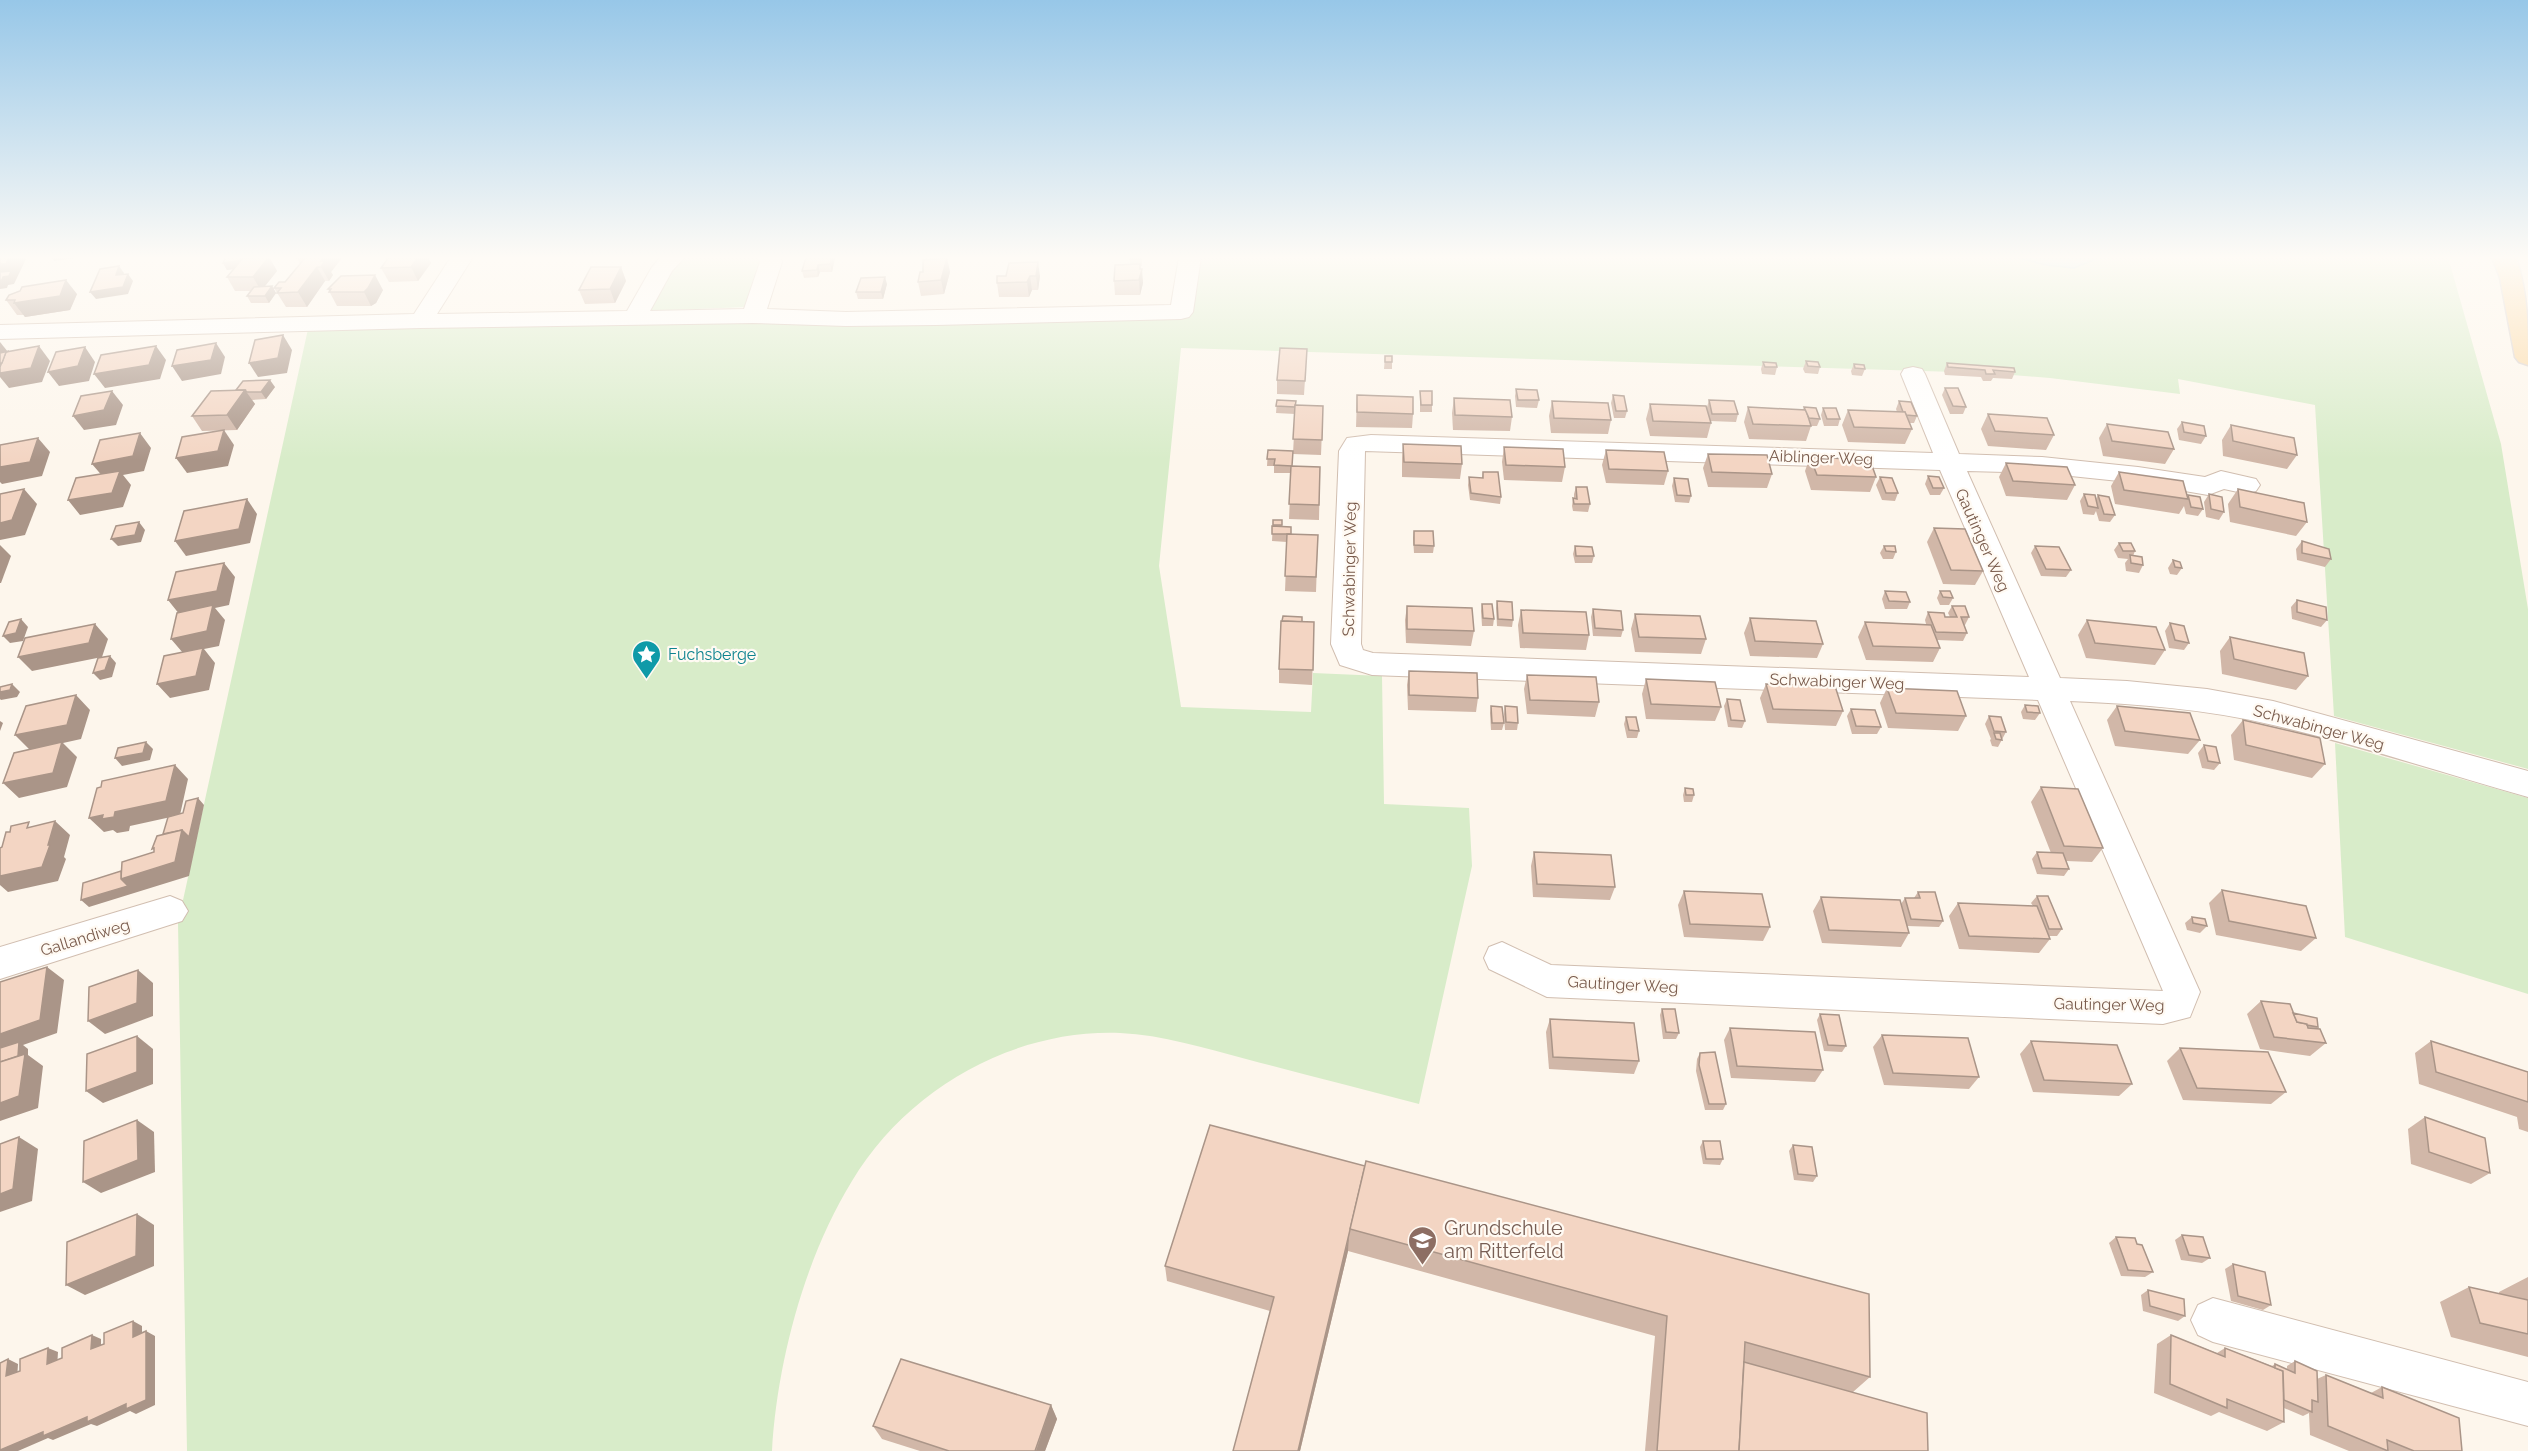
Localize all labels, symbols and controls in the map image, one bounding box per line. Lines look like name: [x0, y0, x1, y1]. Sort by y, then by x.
street label: Aiblinger Weg: [1769, 446, 1873, 469]
street label: Gautinger Weg: [1951, 486, 2014, 595]
street label: Schwabinger Weg: [1339, 501, 1360, 637]
place icon: Fuchsberge: [631, 638, 663, 680]
place label: Fuchsberge: [668, 645, 756, 664]
street label: Schwabinger Weg: [1769, 670, 1905, 693]
street label: Schwabinger Weg: [2251, 701, 2386, 754]
street label: Gallandiweg: [38, 915, 132, 960]
street label: Gautinger Weg: [1567, 972, 1679, 997]
street label: Gautinger Weg: [2053, 994, 2165, 1015]
place label: Grundschule am Ritterfeld: [1444, 1216, 1564, 1263]
school or university icon: Grundschule am Ritterfeld: [1407, 1224, 1439, 1266]

